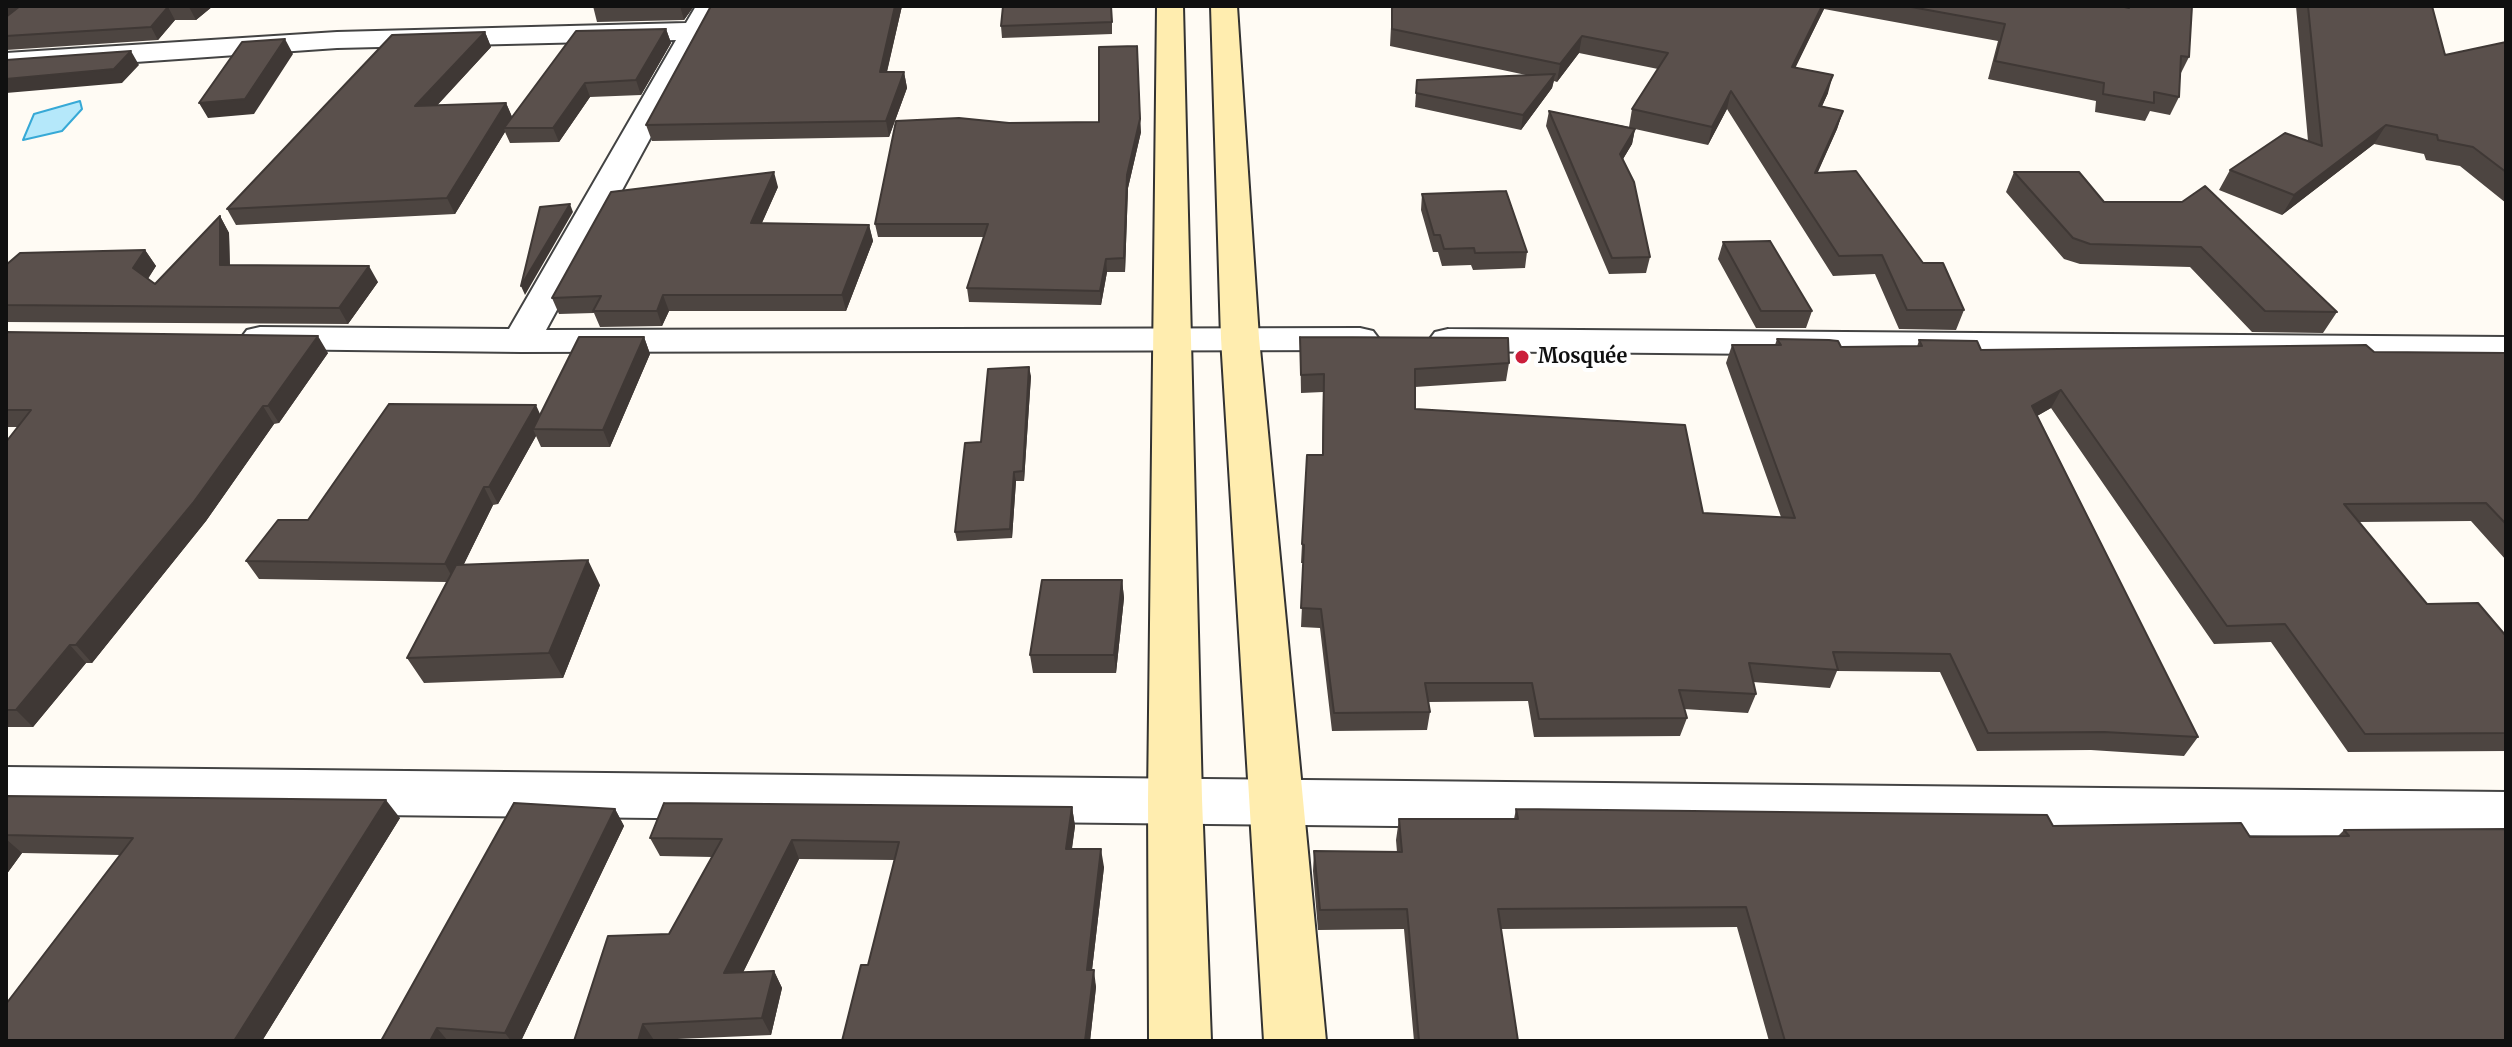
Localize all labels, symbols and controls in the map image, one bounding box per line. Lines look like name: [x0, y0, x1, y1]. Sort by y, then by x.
place label: Mosquée: [1538, 345, 1627, 369]
marker: Mosquée: [1513, 348, 1531, 366]

